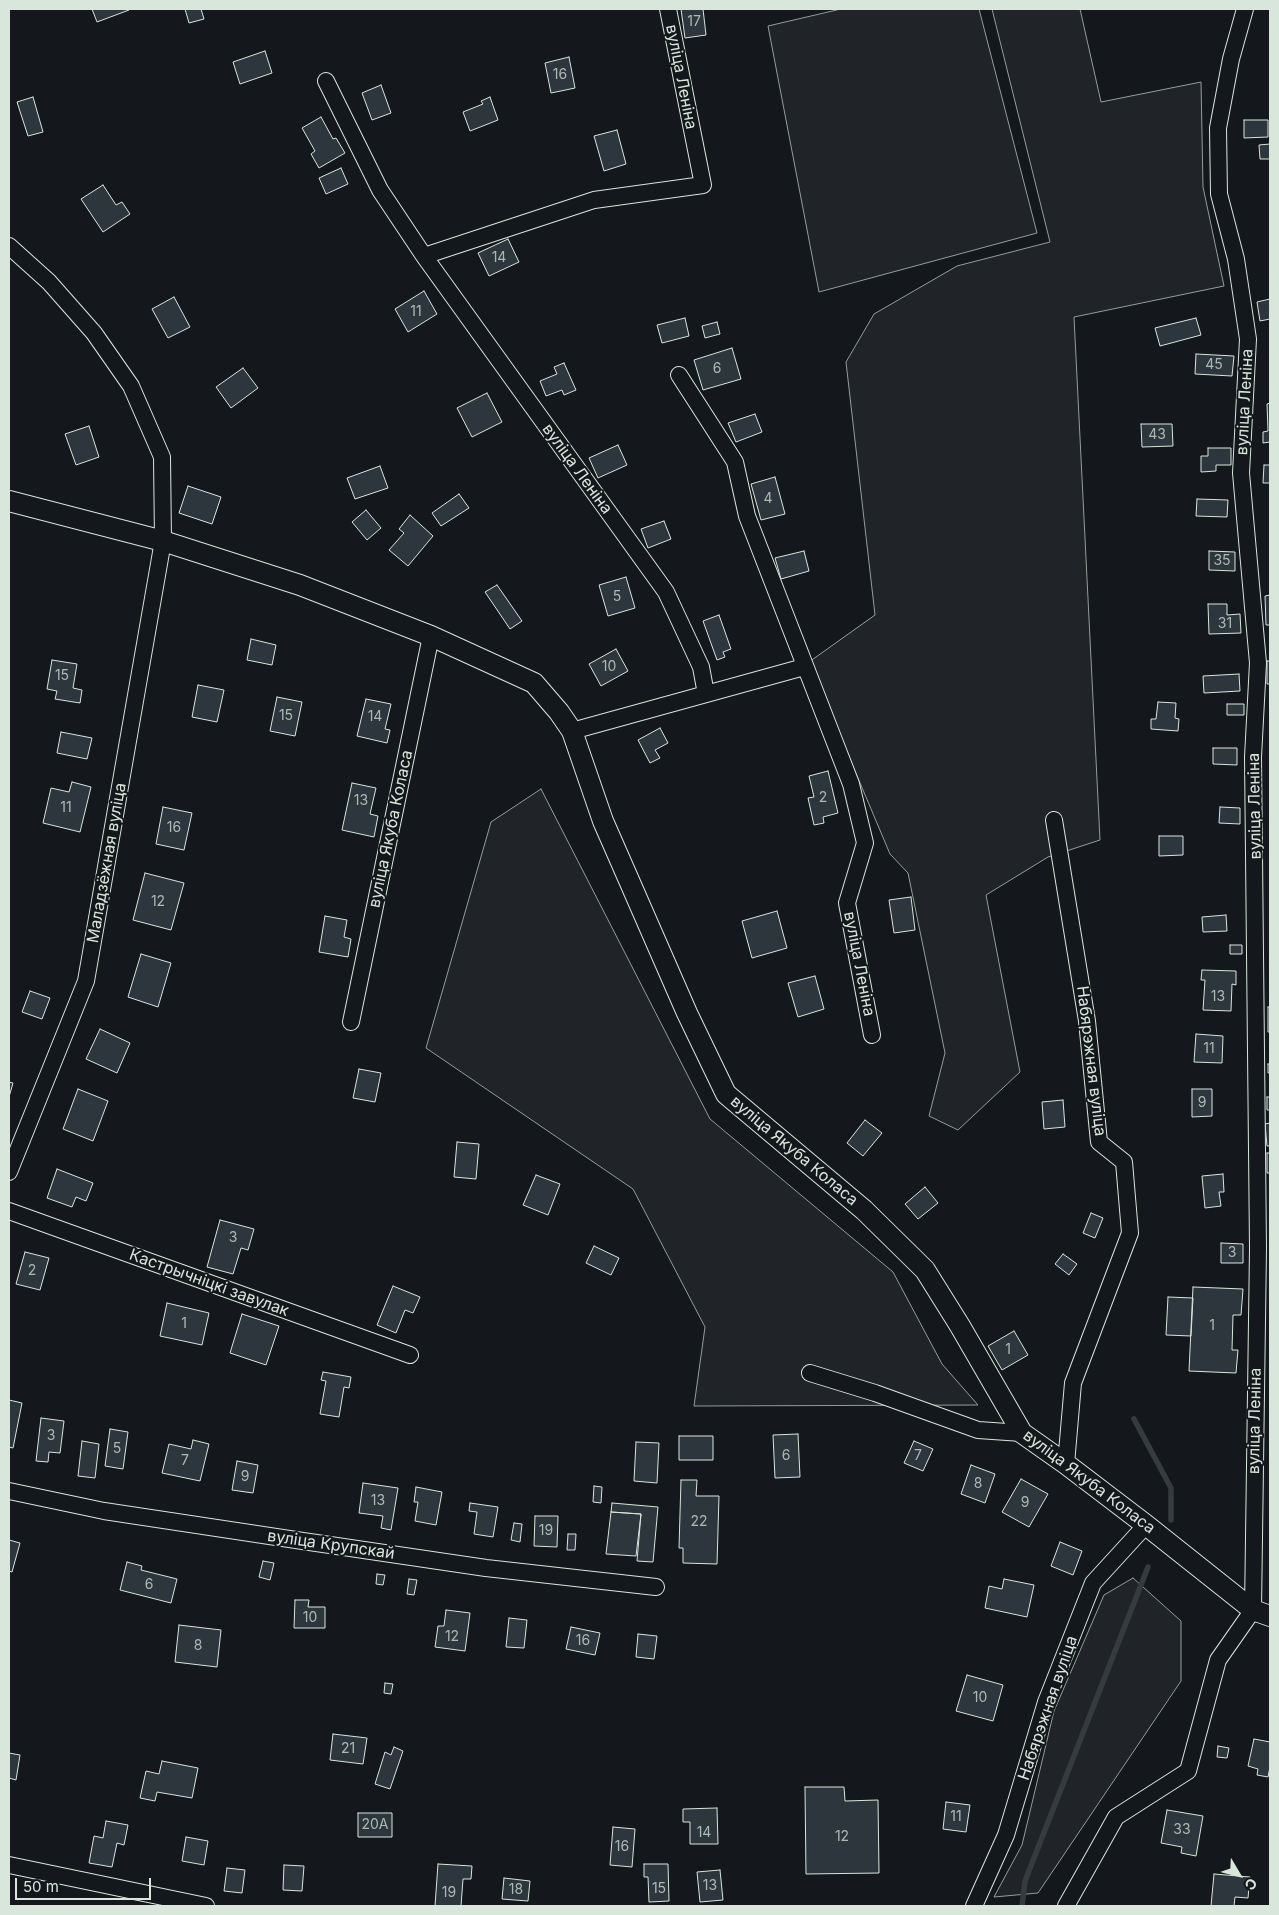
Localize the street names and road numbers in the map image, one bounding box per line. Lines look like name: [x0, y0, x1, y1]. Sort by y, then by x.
street label: вуліца Леніна: [661, 23, 701, 131]
street label: вуліца Леніна: [1233, 348, 1257, 456]
street label: вуліца Леніна: [538, 420, 616, 518]
street label: вуліца Якуба Коласа: [365, 748, 417, 910]
street label: вуліца Леніна: [1244, 753, 1266, 859]
street label: Маладзёжная вуліца: [83, 781, 131, 945]
street label: вуліца Леніна: [839, 910, 879, 1018]
street label: Набярэжная вуліца: [1072, 985, 1110, 1137]
street label: вуліца Якуба Коласа: [726, 1092, 862, 1210]
street label: Кастрычніцкі завулак: [127, 1245, 291, 1321]
street label: вуліца Леніна: [1244, 1368, 1266, 1474]
street label: вуліца Якуба Коласа: [1019, 1426, 1159, 1538]
street label: вуліца Крупскай: [266, 1527, 396, 1563]
street label: Набярэжная вуліца: [1014, 1633, 1082, 1783]

